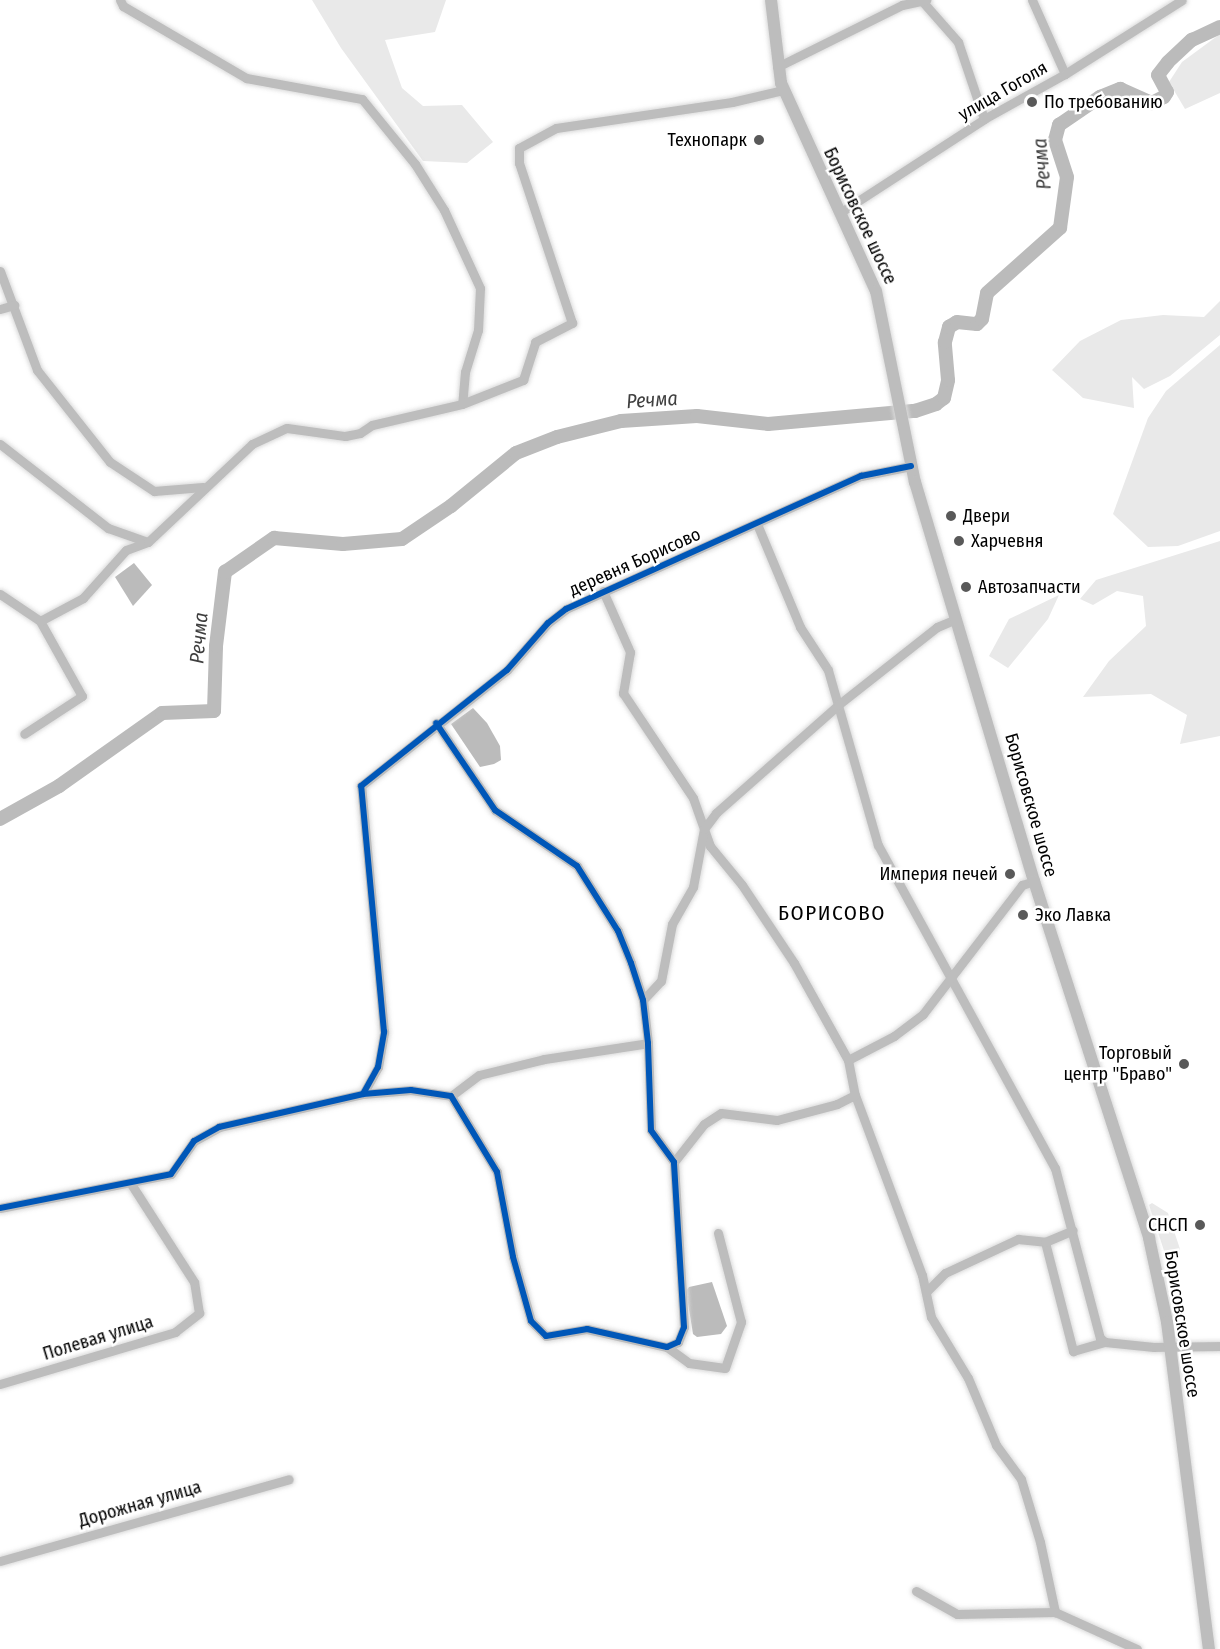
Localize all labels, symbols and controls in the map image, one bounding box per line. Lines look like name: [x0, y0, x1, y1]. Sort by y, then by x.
street label: улица Гоголя: [955, 57, 1051, 125]
place label: По требованию: [1044, 91, 1163, 113]
marker: По требованию: [1025, 95, 1039, 109]
place label: Технопарк: [668, 129, 747, 151]
marker: Технопарк: [752, 133, 766, 147]
water label: Речма: [1028, 137, 1056, 191]
street label: Борисовское шоссе: [819, 144, 901, 288]
water label: Речма: [625, 386, 679, 414]
place label: Двери: [963, 505, 1010, 527]
marker: Двери: [944, 509, 958, 523]
street label: деревня Борисово: [566, 523, 704, 601]
place label: Харчевня: [971, 530, 1043, 552]
marker: Харчевня: [952, 534, 966, 548]
place label: Автозапчасти: [978, 576, 1081, 598]
marker: Автозапчасти: [959, 580, 973, 594]
water label: Речма: [185, 611, 213, 665]
street label: Борисовское шоссе: [1000, 731, 1062, 879]
place label: Империя печей: [879, 863, 998, 885]
marker: Империя печей: [1003, 867, 1017, 881]
district label: БОРИСОВО: [778, 900, 886, 926]
place label: Эко Лавка: [1035, 904, 1111, 926]
marker: Эко Лавка: [1016, 908, 1030, 922]
place label: Торговый центр "Браво": [1063, 1043, 1172, 1086]
marker: Торговый центр "Браво": [1177, 1057, 1191, 1071]
place label: СНСП: [1148, 1214, 1188, 1236]
marker: СНСП: [1193, 1218, 1207, 1232]
street label: Борисовское шоссе: [1160, 1249, 1204, 1399]
street label: Полевая улица: [40, 1311, 156, 1365]
street label: Дорожная улица: [76, 1476, 204, 1532]

